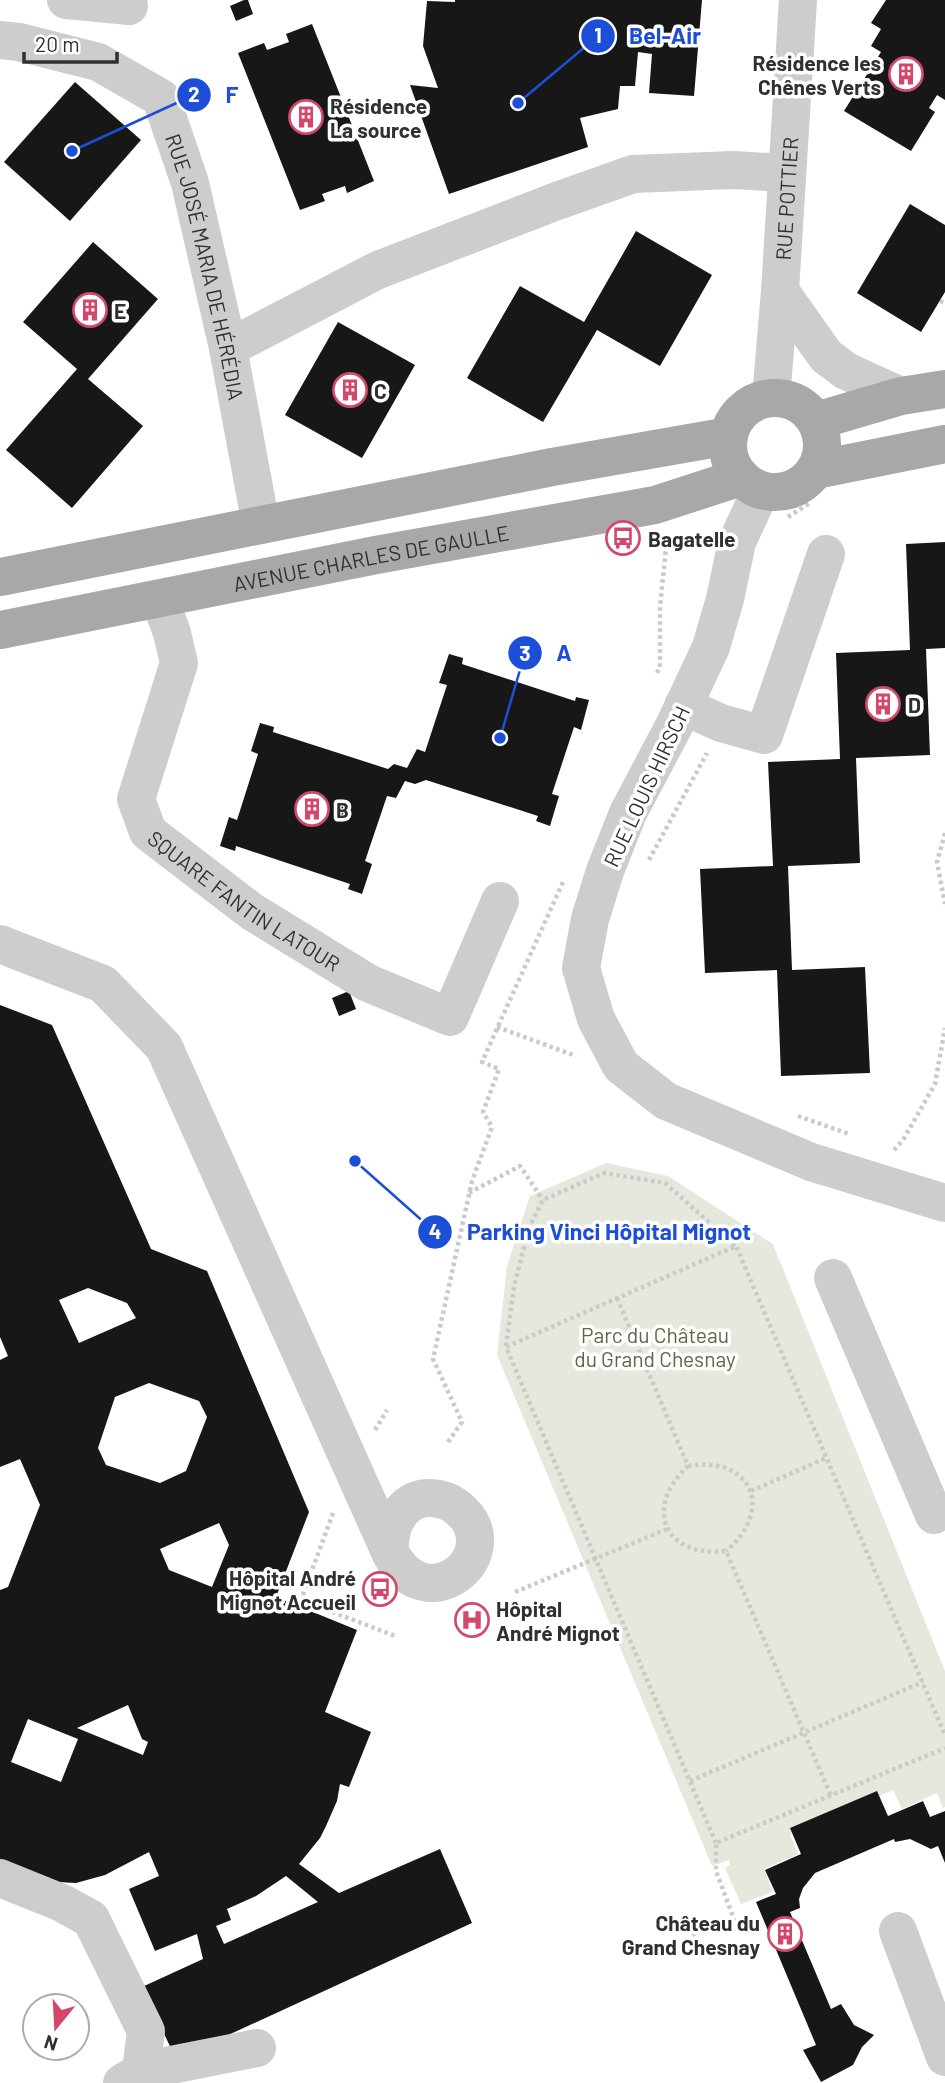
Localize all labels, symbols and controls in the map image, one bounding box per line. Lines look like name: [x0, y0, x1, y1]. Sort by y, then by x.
callout: Bel-Air: [580, 14, 715, 58]
scale bar: [24, 21, 117, 65]
text: Bel-Air: [629, 21, 701, 49]
text: 1: [594, 22, 602, 47]
text: 20 m: [35, 31, 80, 56]
place label: Résidence les Chênes Verts: [753, 50, 881, 99]
building icon: Résidence les Chênes Verts: [887, 55, 925, 93]
callout: F: [177, 73, 253, 117]
text: F: [226, 80, 239, 108]
text: 2: [188, 81, 200, 106]
place label: Résidence La source: [330, 93, 427, 142]
building icon: Résidence La source: [287, 98, 325, 136]
street label: RUE JOSÉ MARIA DE HÉRÉDIA: [161, 130, 250, 402]
street label: RUE POTTIER: [769, 136, 802, 261]
building icon: E: [71, 291, 109, 329]
place label: E: [114, 298, 126, 323]
building icon: C: [331, 371, 369, 409]
place label: C: [374, 378, 387, 403]
street label: AVENUE CHARLES DE GAULLE: [231, 519, 511, 596]
bus stop icon: Bagatelle: [604, 519, 642, 557]
place label: Bagatelle: [648, 526, 736, 551]
callout: A: [508, 631, 586, 675]
text: A: [556, 638, 572, 666]
text: 3: [519, 640, 531, 665]
building icon: D: [864, 685, 902, 723]
place label: D: [908, 692, 921, 717]
street label: RUE LOUIS HIRSCH: [598, 702, 694, 870]
building icon: B: [293, 790, 331, 828]
place label: B: [336, 797, 349, 822]
street label: SQUARE FANTIN LATOUR: [144, 825, 345, 976]
callout: Parking Vinci Hôpital Mignot: [418, 1210, 765, 1254]
text: Parking Vinci Hôpital Mignot: [467, 1217, 751, 1245]
text: 4: [429, 1218, 441, 1243]
park label: Parc du Château du Grand Chesnay: [574, 1322, 736, 1371]
place label: Hôpital André Mignot Accueil: [219, 1565, 356, 1614]
bus stop icon: Hôpital André Mignot Accueil: [361, 1570, 399, 1608]
place label: Hôpital André Mignot: [496, 1596, 620, 1645]
hospital icon: Hôpital André Mignot: [453, 1601, 491, 1639]
place label: Château du Grand Chesnay: [622, 1910, 760, 1959]
building icon: Château du Grand Chesnay: [766, 1915, 804, 1953]
north arrow: [21, 1992, 91, 2062]
text: N: [41, 2031, 60, 2057]

